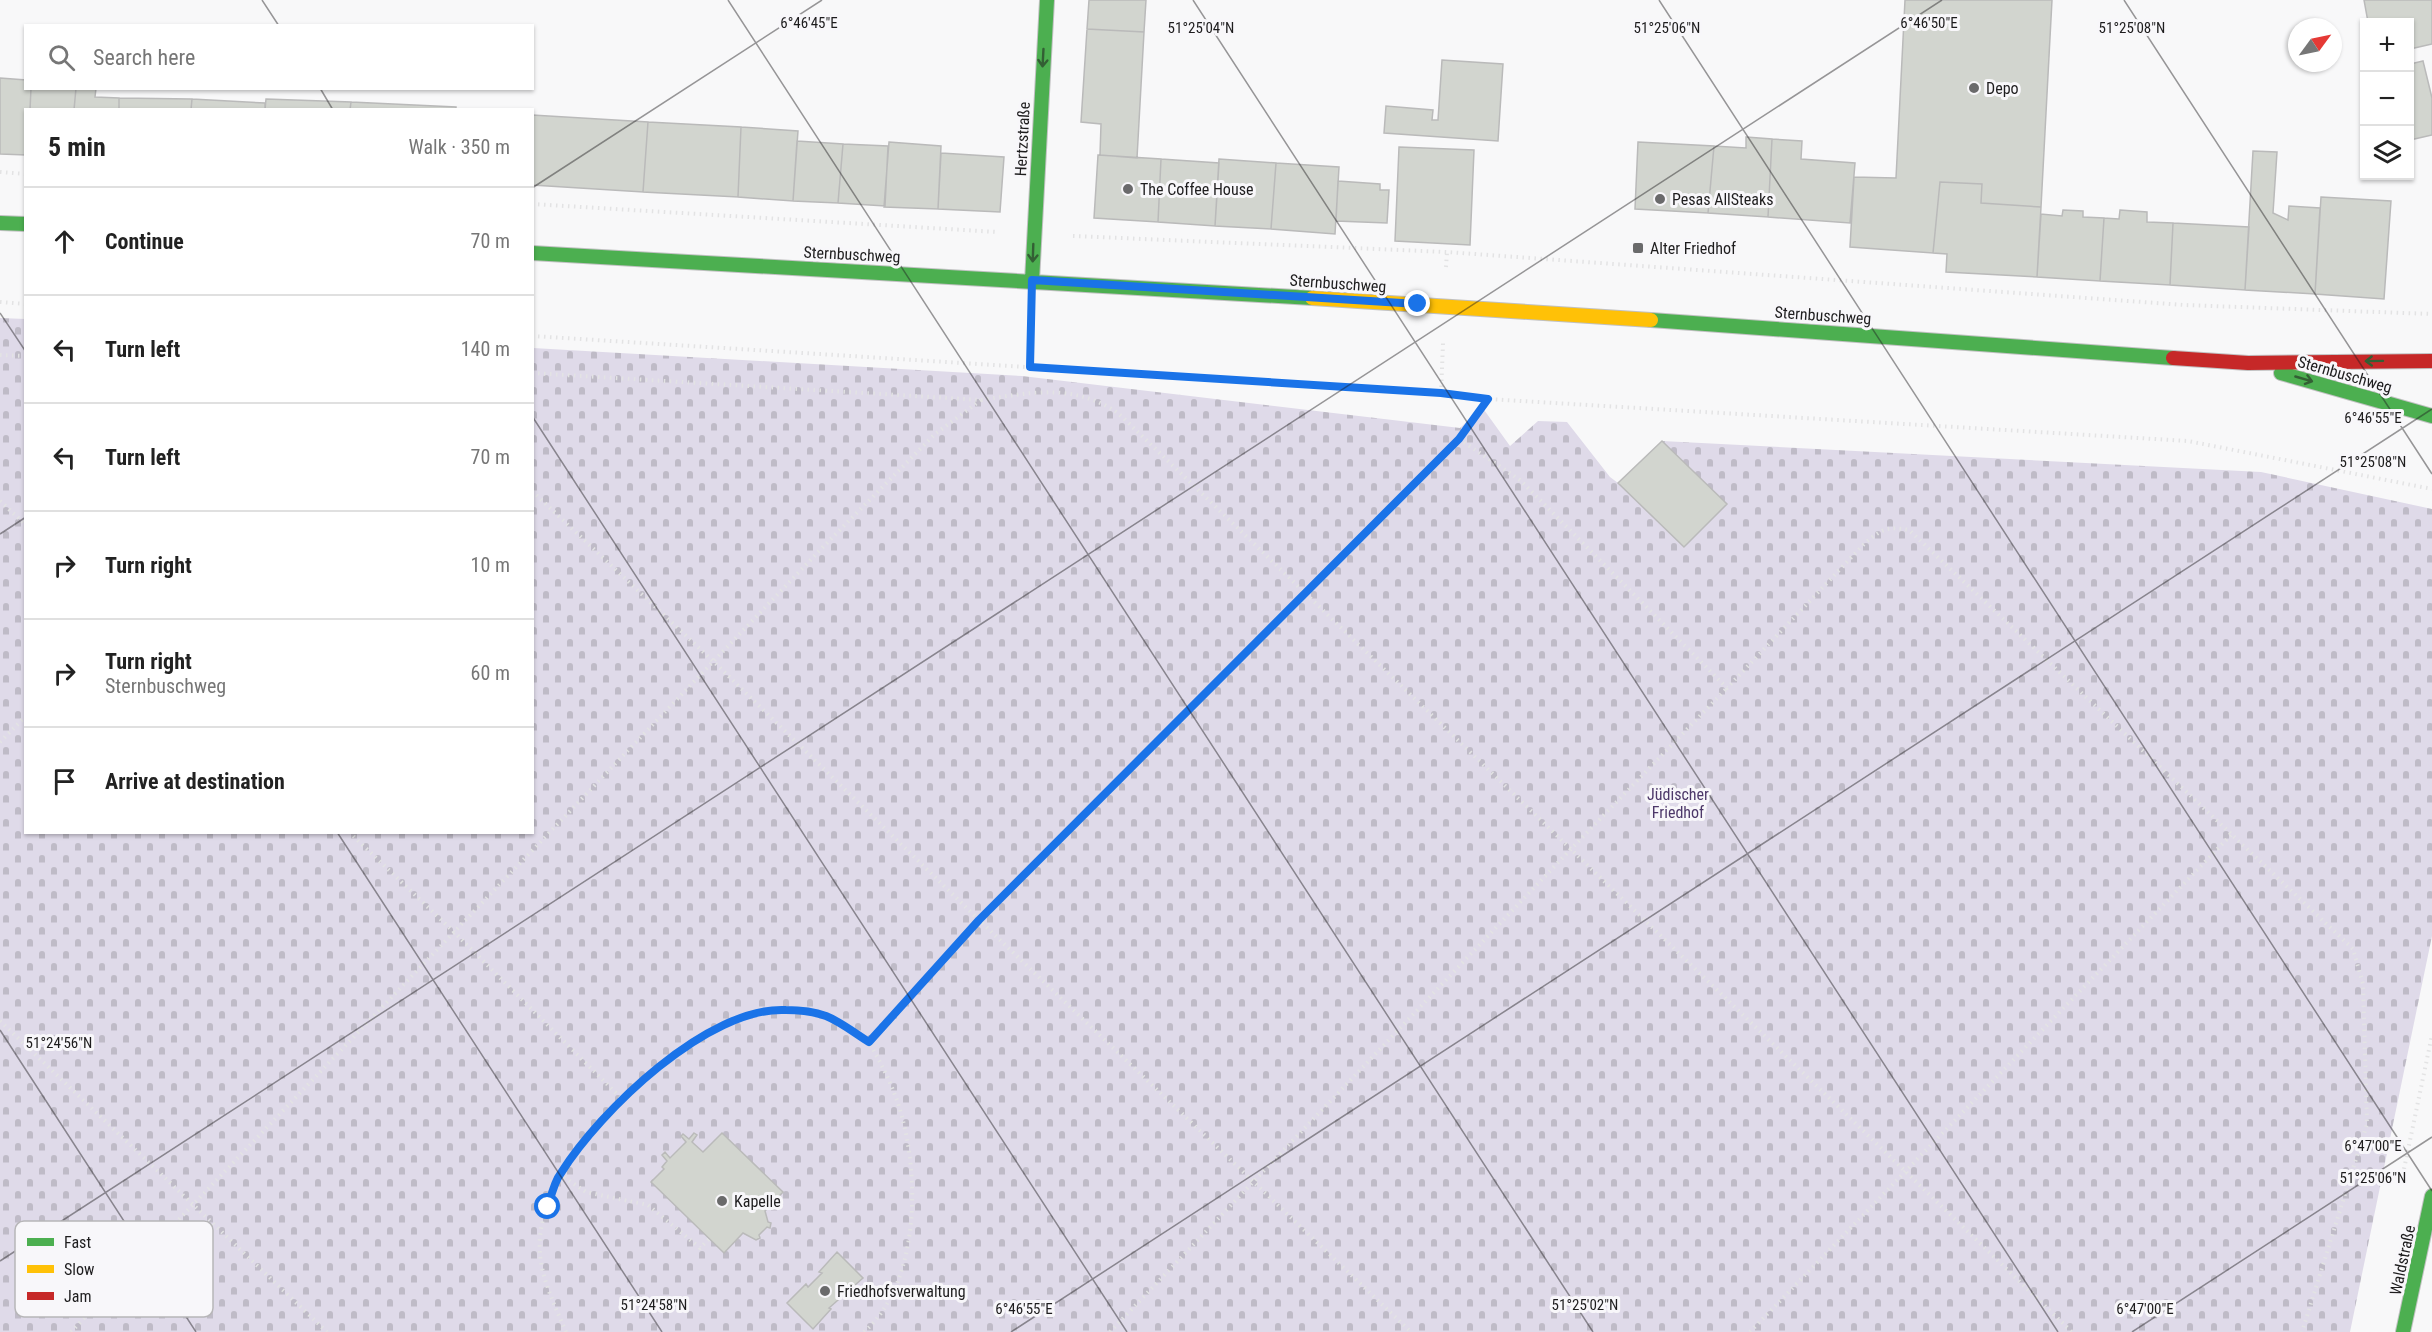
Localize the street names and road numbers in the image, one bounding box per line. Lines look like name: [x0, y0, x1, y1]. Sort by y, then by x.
street label: Hertzstraße: [1011, 101, 1034, 177]
street label: Sternbuschweg: [803, 242, 901, 267]
street label: Sternbuschweg: [1289, 271, 1387, 296]
street label: Sternbuschweg: [1774, 303, 1872, 328]
street label: Sternbuschweg: [2296, 352, 2394, 397]
street label: Waldstraße: [2386, 1223, 2419, 1297]

